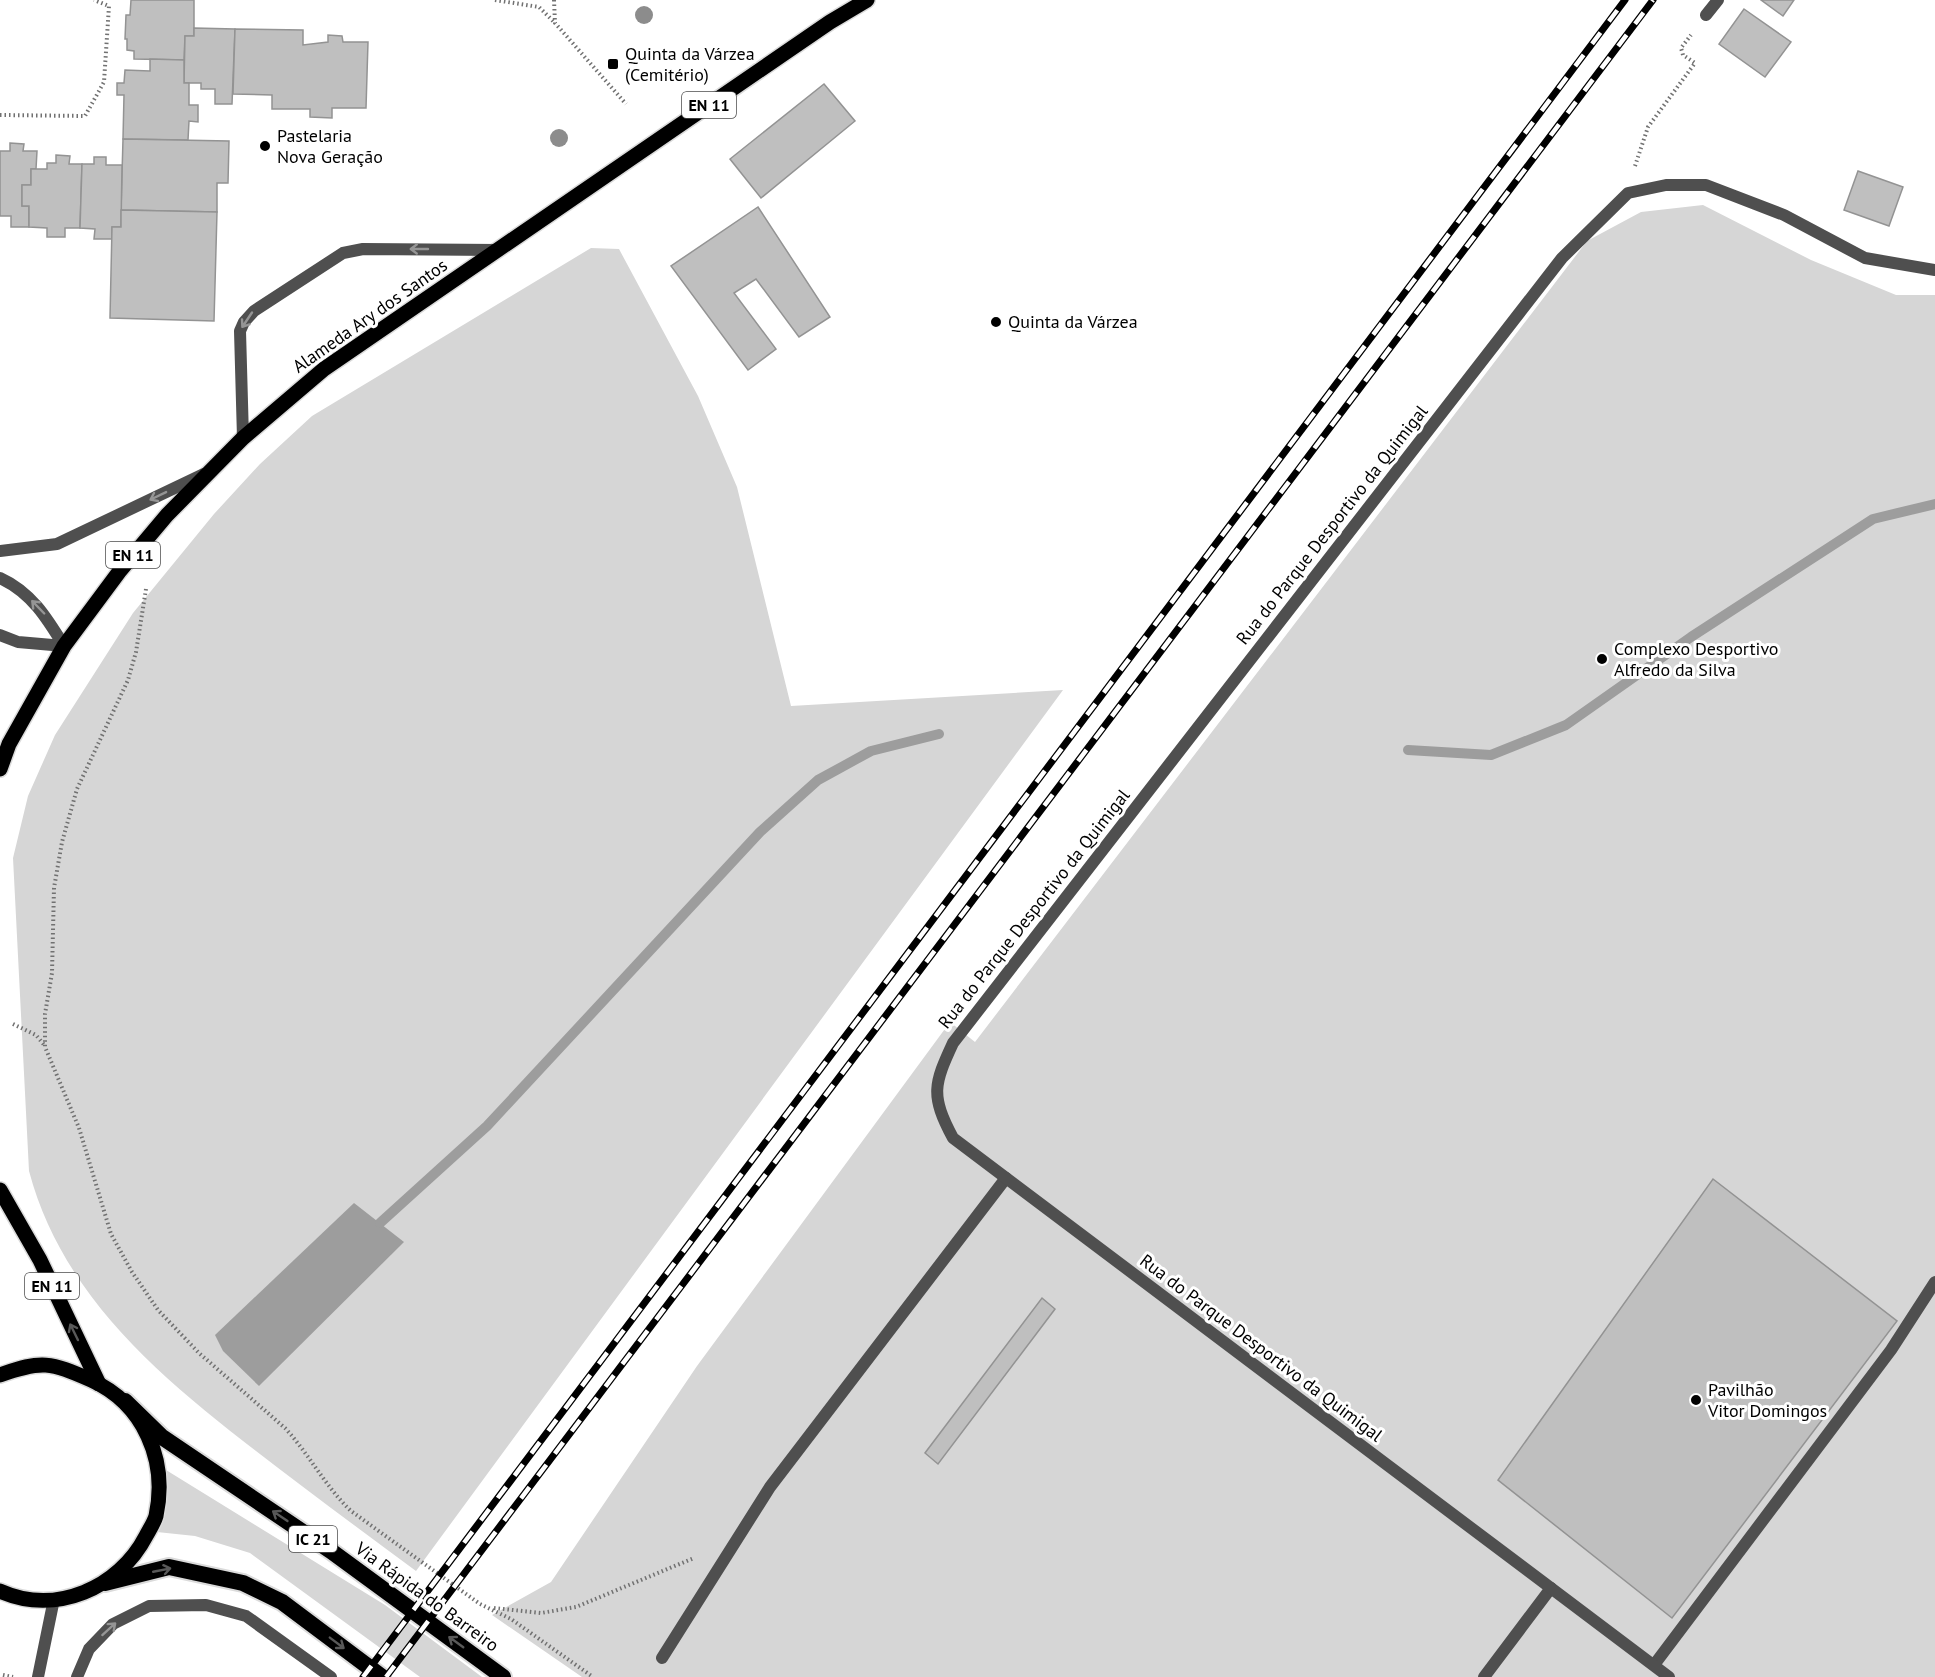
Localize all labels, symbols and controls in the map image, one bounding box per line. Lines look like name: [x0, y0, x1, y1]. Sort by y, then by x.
place label: Quinta da Várzea (Cemitério): [625, 42, 755, 86]
marker: Quinta da Várzea (Cemitério): [606, 57, 620, 71]
road number: EN 11: [682, 92, 736, 118]
place label: Pastelaria Nova Geração: [277, 124, 383, 168]
marker: Pastelaria Nova Geração: [258, 139, 272, 153]
one-way arrow: [410, 243, 430, 255]
street label: Alameda Ary dos Santos: [288, 253, 452, 378]
place label: Quinta da Várzea: [1008, 310, 1138, 333]
one-way arrow: [241, 312, 253, 328]
marker: Quinta da Várzea: [989, 315, 1003, 329]
street label: Rua do Parque Desportivo da Quimigal: [1231, 400, 1433, 649]
one-way arrow: [149, 491, 167, 503]
road number: EN 11: [106, 542, 160, 568]
one-way arrow: [30, 599, 45, 614]
place label: Complexo Desportivo Alfredo da Silva: [1614, 637, 1779, 681]
marker: Complexo Desportivo Alfredo da Silva: [1595, 652, 1609, 666]
street label: Rua do Parque Desportivo da Quimigal: [933, 784, 1135, 1033]
street label: Rua do Parque Desportivo da Quimigal: [1135, 1249, 1388, 1447]
road number: EN 11: [25, 1273, 79, 1299]
one-way arrow: [68, 1323, 80, 1341]
place label: Pavilhão Vitor Domingos: [1707, 1378, 1827, 1422]
marker: Pavilhão Vitor Domingos: [1689, 1393, 1703, 1407]
one-way arrow: [273, 1510, 289, 1522]
road number: IC 21: [289, 1526, 337, 1552]
street label: Via Rápida do Barreiro: [350, 1536, 504, 1656]
one-way arrow: [152, 1564, 171, 1575]
one-way arrow: [101, 1622, 116, 1636]
one-way arrow: [448, 1636, 464, 1649]
one-way arrow: [329, 1637, 345, 1650]

